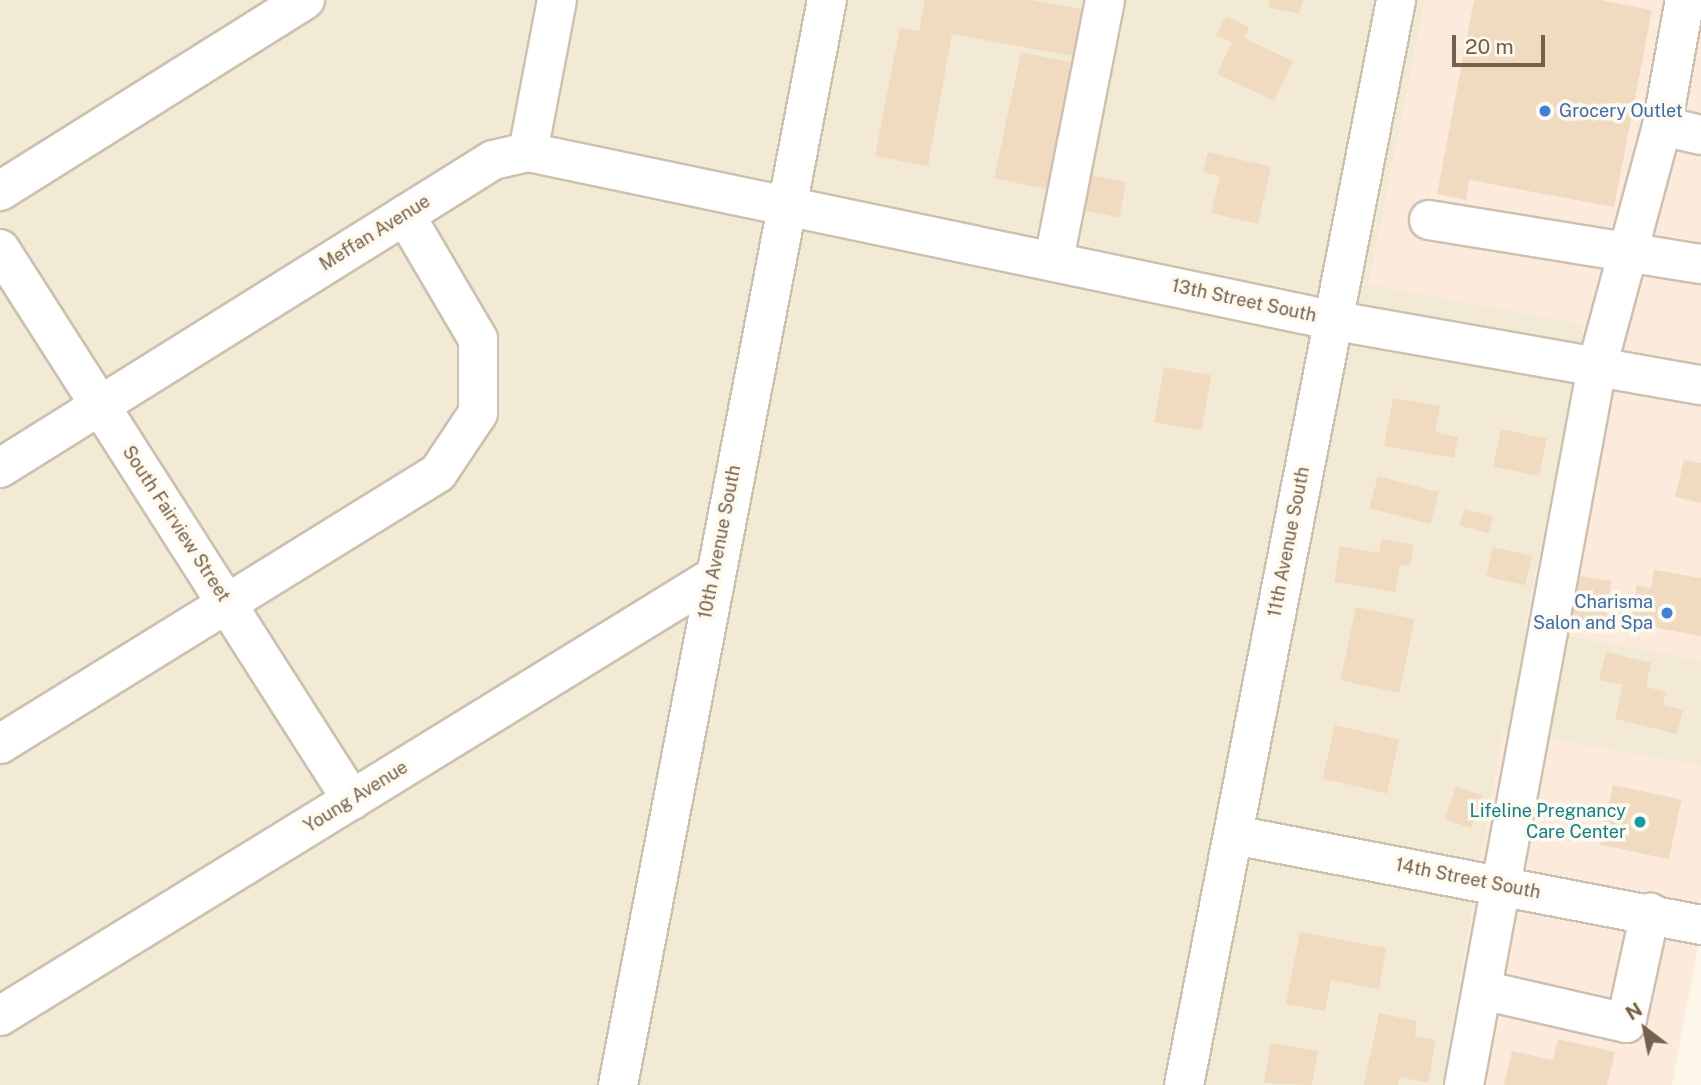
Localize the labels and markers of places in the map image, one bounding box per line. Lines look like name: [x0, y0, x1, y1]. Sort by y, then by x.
place label: Grocery Outlet: [1559, 100, 1683, 122]
marker: Grocery Outlet: [1537, 103, 1553, 119]
place label: Charisma Salon and Spa: [1533, 592, 1653, 634]
marker: Charisma Salon and Spa: [1659, 605, 1675, 621]
place label: Lifeline Pregnancy Care Center: [1469, 801, 1626, 844]
marker: Lifeline Pregnancy Care Center: [1632, 814, 1648, 830]

